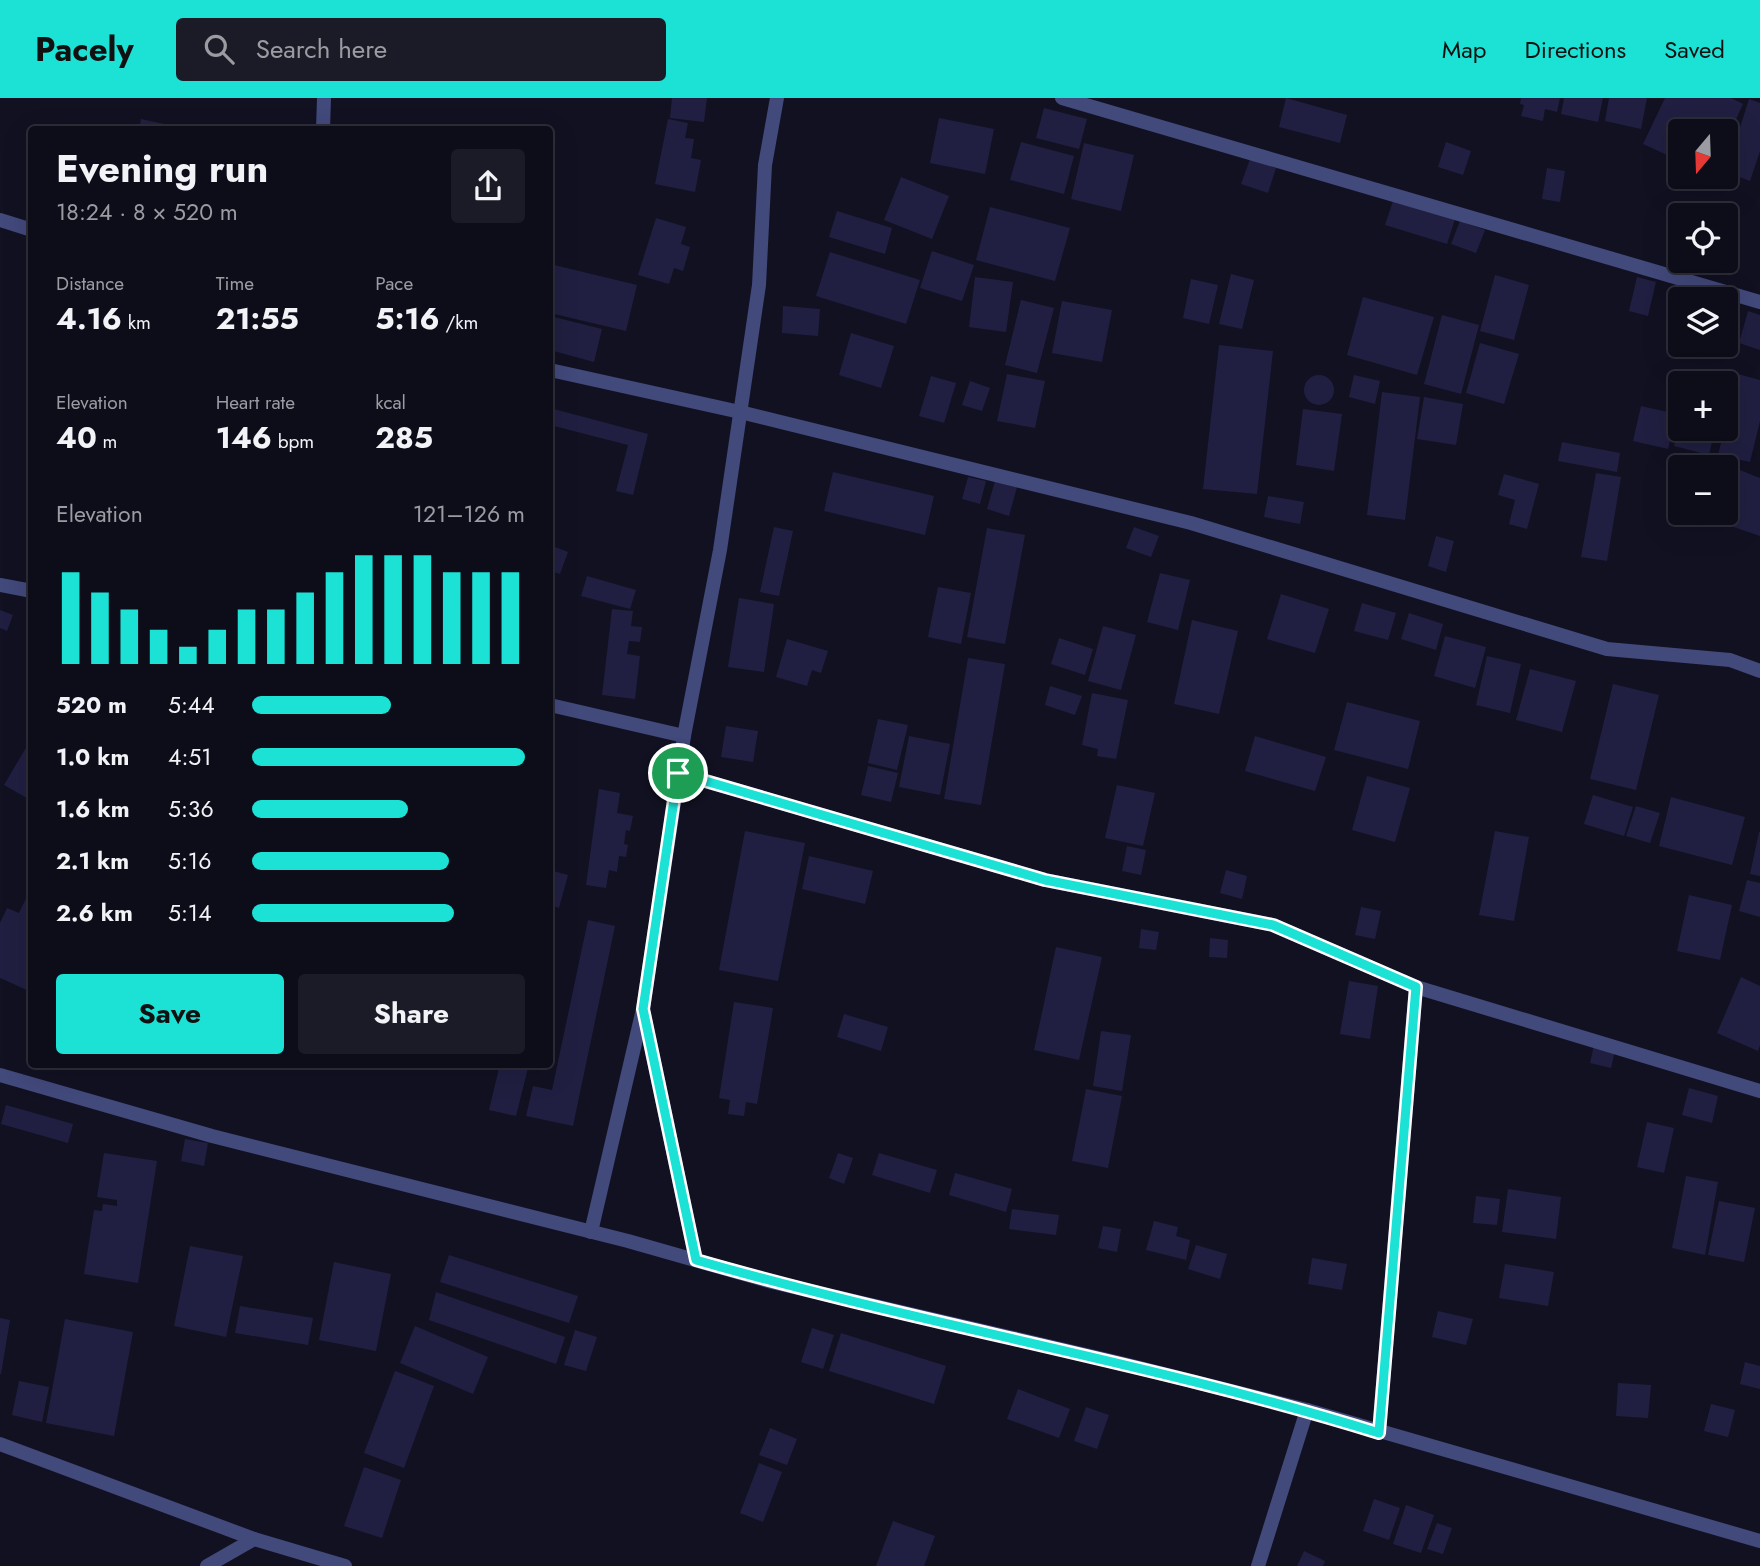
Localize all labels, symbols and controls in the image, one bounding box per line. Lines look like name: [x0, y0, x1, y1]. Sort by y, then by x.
search box: [176, 18, 666, 81]
text: Pacely: [35, 26, 134, 73]
icon: search: [200, 30, 238, 68]
text: Search here: [256, 30, 387, 68]
text: Map: [1442, 32, 1487, 67]
text: Directions: [1525, 32, 1626, 67]
text: Saved: [1664, 32, 1725, 67]
north arrow: [1668, 119, 1738, 189]
map controls: [1668, 119, 1738, 525]
text: Evening run: [56, 141, 268, 196]
button: share: [451, 149, 525, 223]
text: 18:24 · 8 × 520 m: [56, 195, 238, 229]
button: locate: [1668, 203, 1738, 273]
text: Distance: [56, 270, 124, 297]
text: Time: [216, 270, 254, 297]
text: Pace: [375, 270, 413, 297]
button: layers: [1668, 287, 1738, 357]
text: 4.16: [56, 297, 122, 340]
text: 21:55: [216, 297, 299, 340]
text: 5:16: [375, 297, 440, 340]
text: km: [122, 309, 151, 336]
text: /km: [440, 309, 478, 336]
button: +: [1668, 371, 1738, 441]
text: Elevation: [56, 389, 128, 416]
text: Heart rate: [216, 389, 295, 416]
text: kcal: [375, 389, 406, 416]
text: 40: [56, 416, 97, 459]
text: 146: [216, 416, 272, 459]
text: 285: [375, 416, 433, 459]
text: m: [97, 428, 117, 455]
text: bpm: [272, 428, 314, 455]
button: −: [1668, 455, 1738, 525]
text: Elevation: [56, 497, 143, 531]
text: 121–126 m: [413, 497, 525, 531]
text: 520 m: [56, 688, 127, 722]
text: 5:44: [168, 688, 215, 722]
text: 1.0 km: [56, 740, 129, 774]
text: 4:51: [168, 740, 212, 774]
pin: [648, 743, 708, 803]
icon: arrive: [659, 754, 697, 792]
text: 1.6 km: [56, 792, 130, 826]
text: 5:36: [168, 792, 214, 826]
text: 2.1 km: [56, 844, 129, 878]
text: 5:16: [168, 844, 211, 878]
text: 2.6 km: [56, 896, 133, 930]
text: 5:14: [168, 896, 212, 930]
button: Save: [56, 974, 284, 1054]
button: Share: [298, 974, 525, 1054]

